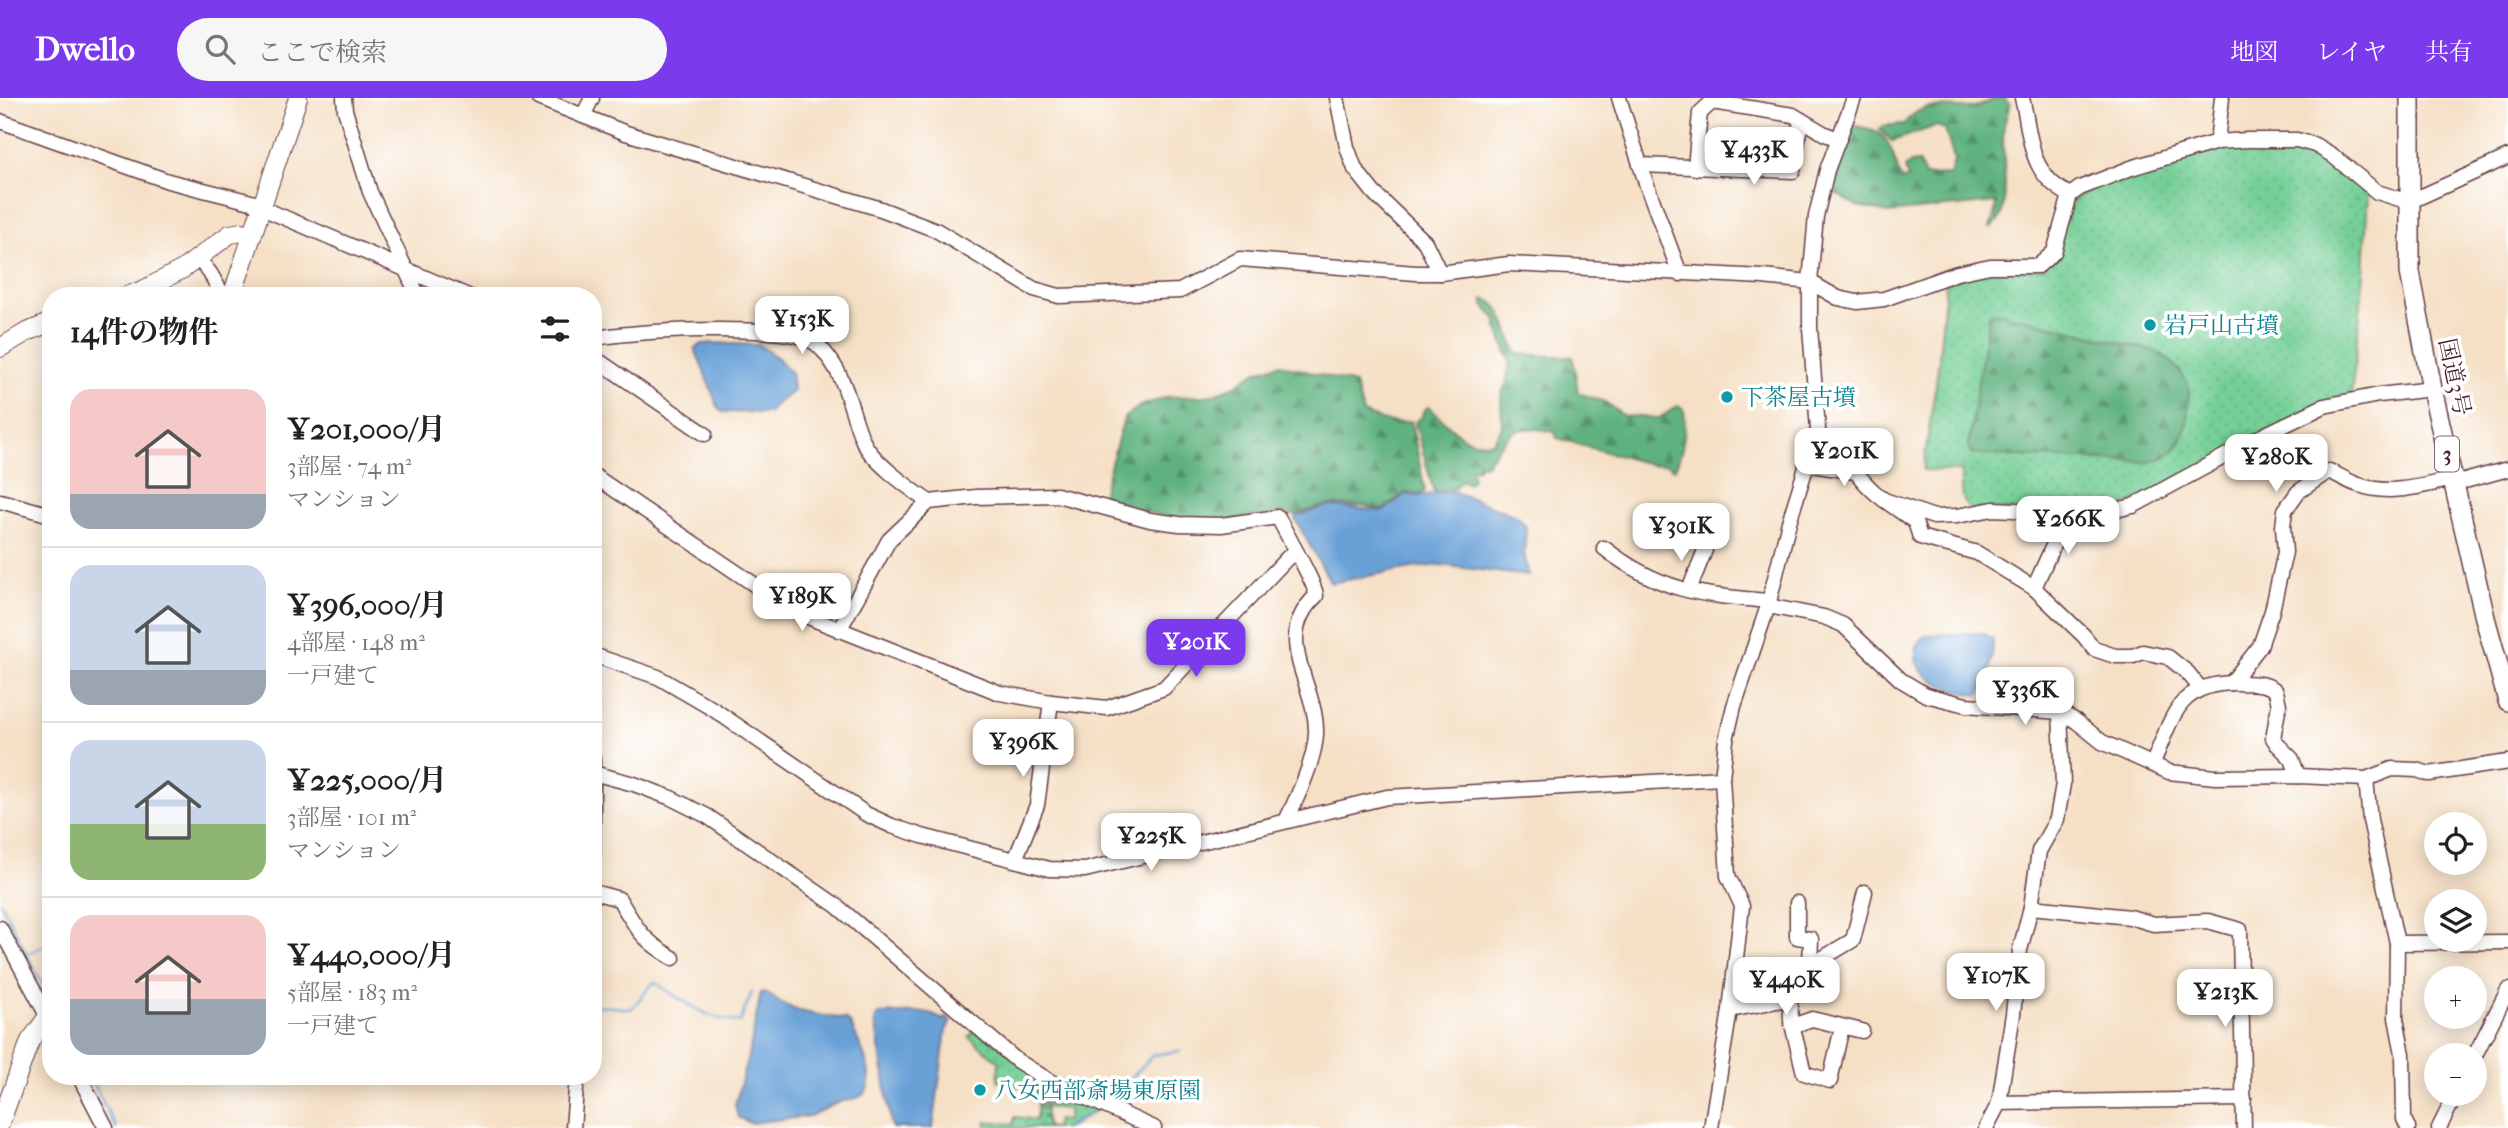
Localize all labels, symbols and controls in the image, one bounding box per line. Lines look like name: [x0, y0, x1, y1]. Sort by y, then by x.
search box: [177, 18, 667, 81]
text: Dwello: [35, 30, 135, 69]
icon: search: [201, 30, 239, 68]
text: ここで検索: [257, 37, 387, 68]
text: 地図: [2230, 38, 2278, 66]
text: レイヤ: [2316, 38, 2387, 66]
text: 共有: [2425, 38, 2473, 66]
pin: ¥433K: [1705, 127, 1803, 187]
text: ¥433K: [1720, 136, 1788, 163]
pin: ¥153K: [753, 296, 851, 356]
text: ¥153K: [771, 305, 833, 332]
icon: filters: [536, 310, 574, 348]
place label: 岩戸山古墳: [2164, 312, 2279, 339]
text: 14件の物件: [70, 315, 218, 350]
marker: 岩戸山古墳: [2142, 317, 2158, 333]
street label: 国道3号: [2433, 336, 2476, 418]
place label: 下茶屋古墳: [1741, 384, 1856, 411]
marker: 下茶屋古墳: [1719, 389, 1735, 405]
text: ¥201,000/月: [287, 412, 446, 447]
icon: home: [126, 417, 210, 501]
pin: ¥201K: [1795, 428, 1893, 488]
pin: ¥280K: [2227, 434, 2325, 494]
road number: 3: [2435, 436, 2459, 472]
text: ¥201K: [1810, 437, 1878, 464]
text: ¥280K: [2241, 443, 2311, 470]
text: 3部屋 · 74 m²: [287, 453, 412, 480]
text: マンション: [287, 486, 401, 513]
pin: ¥266K: [2019, 496, 2117, 556]
pin: ¥301K: [1632, 504, 1730, 563]
text: ¥266K: [2032, 505, 2104, 532]
text: ¥301K: [1649, 512, 1713, 539]
pin: ¥189K: [753, 574, 851, 633]
text: ¥189K: [769, 582, 835, 609]
text: ¥396,000/月: [287, 588, 448, 623]
icon: home: [126, 593, 210, 677]
pin: ¥201K: [1147, 620, 1245, 679]
text: ¥201K: [1162, 628, 1230, 655]
text: 4部屋 · 148 m²: [287, 629, 425, 656]
text: 一戸建て: [287, 662, 379, 689]
pin: ¥336K: [1976, 668, 2074, 727]
text: ¥336K: [1992, 676, 2058, 703]
pin: ¥396K: [974, 720, 1072, 779]
text: ¥396K: [989, 728, 1057, 755]
text: ¥225,000/月: [287, 763, 447, 798]
icon: home: [126, 768, 210, 852]
text: 3部屋 · 101 m²: [287, 804, 416, 831]
map controls: [2424, 812, 2487, 1106]
button: locate: [2424, 812, 2487, 875]
pin: ¥225K: [1102, 814, 1200, 873]
text: ¥225K: [1117, 822, 1185, 849]
text: マンション: [287, 837, 401, 864]
button: layers: [2424, 889, 2487, 952]
text: ¥440,000/月: [287, 938, 456, 973]
icon: home: [126, 943, 210, 1027]
pin: ¥107K: [1947, 954, 2045, 1013]
pin: ¥440K: [1737, 958, 1835, 1017]
text: ¥107K: [1963, 962, 2029, 989]
text: ¥440K: [1749, 966, 1823, 993]
button: +: [2424, 966, 2487, 1029]
pin: ¥213K: [2176, 970, 2274, 1029]
text: ¥213K: [2193, 978, 2257, 1005]
text: 5部屋 · 183 m²: [287, 979, 417, 1006]
text: 一戸建て: [287, 1012, 379, 1039]
button: −: [2424, 1043, 2487, 1106]
place label: 八女西部斎場東原園: [994, 1077, 1201, 1104]
marker: 八女西部斎場東原園: [972, 1082, 988, 1098]

